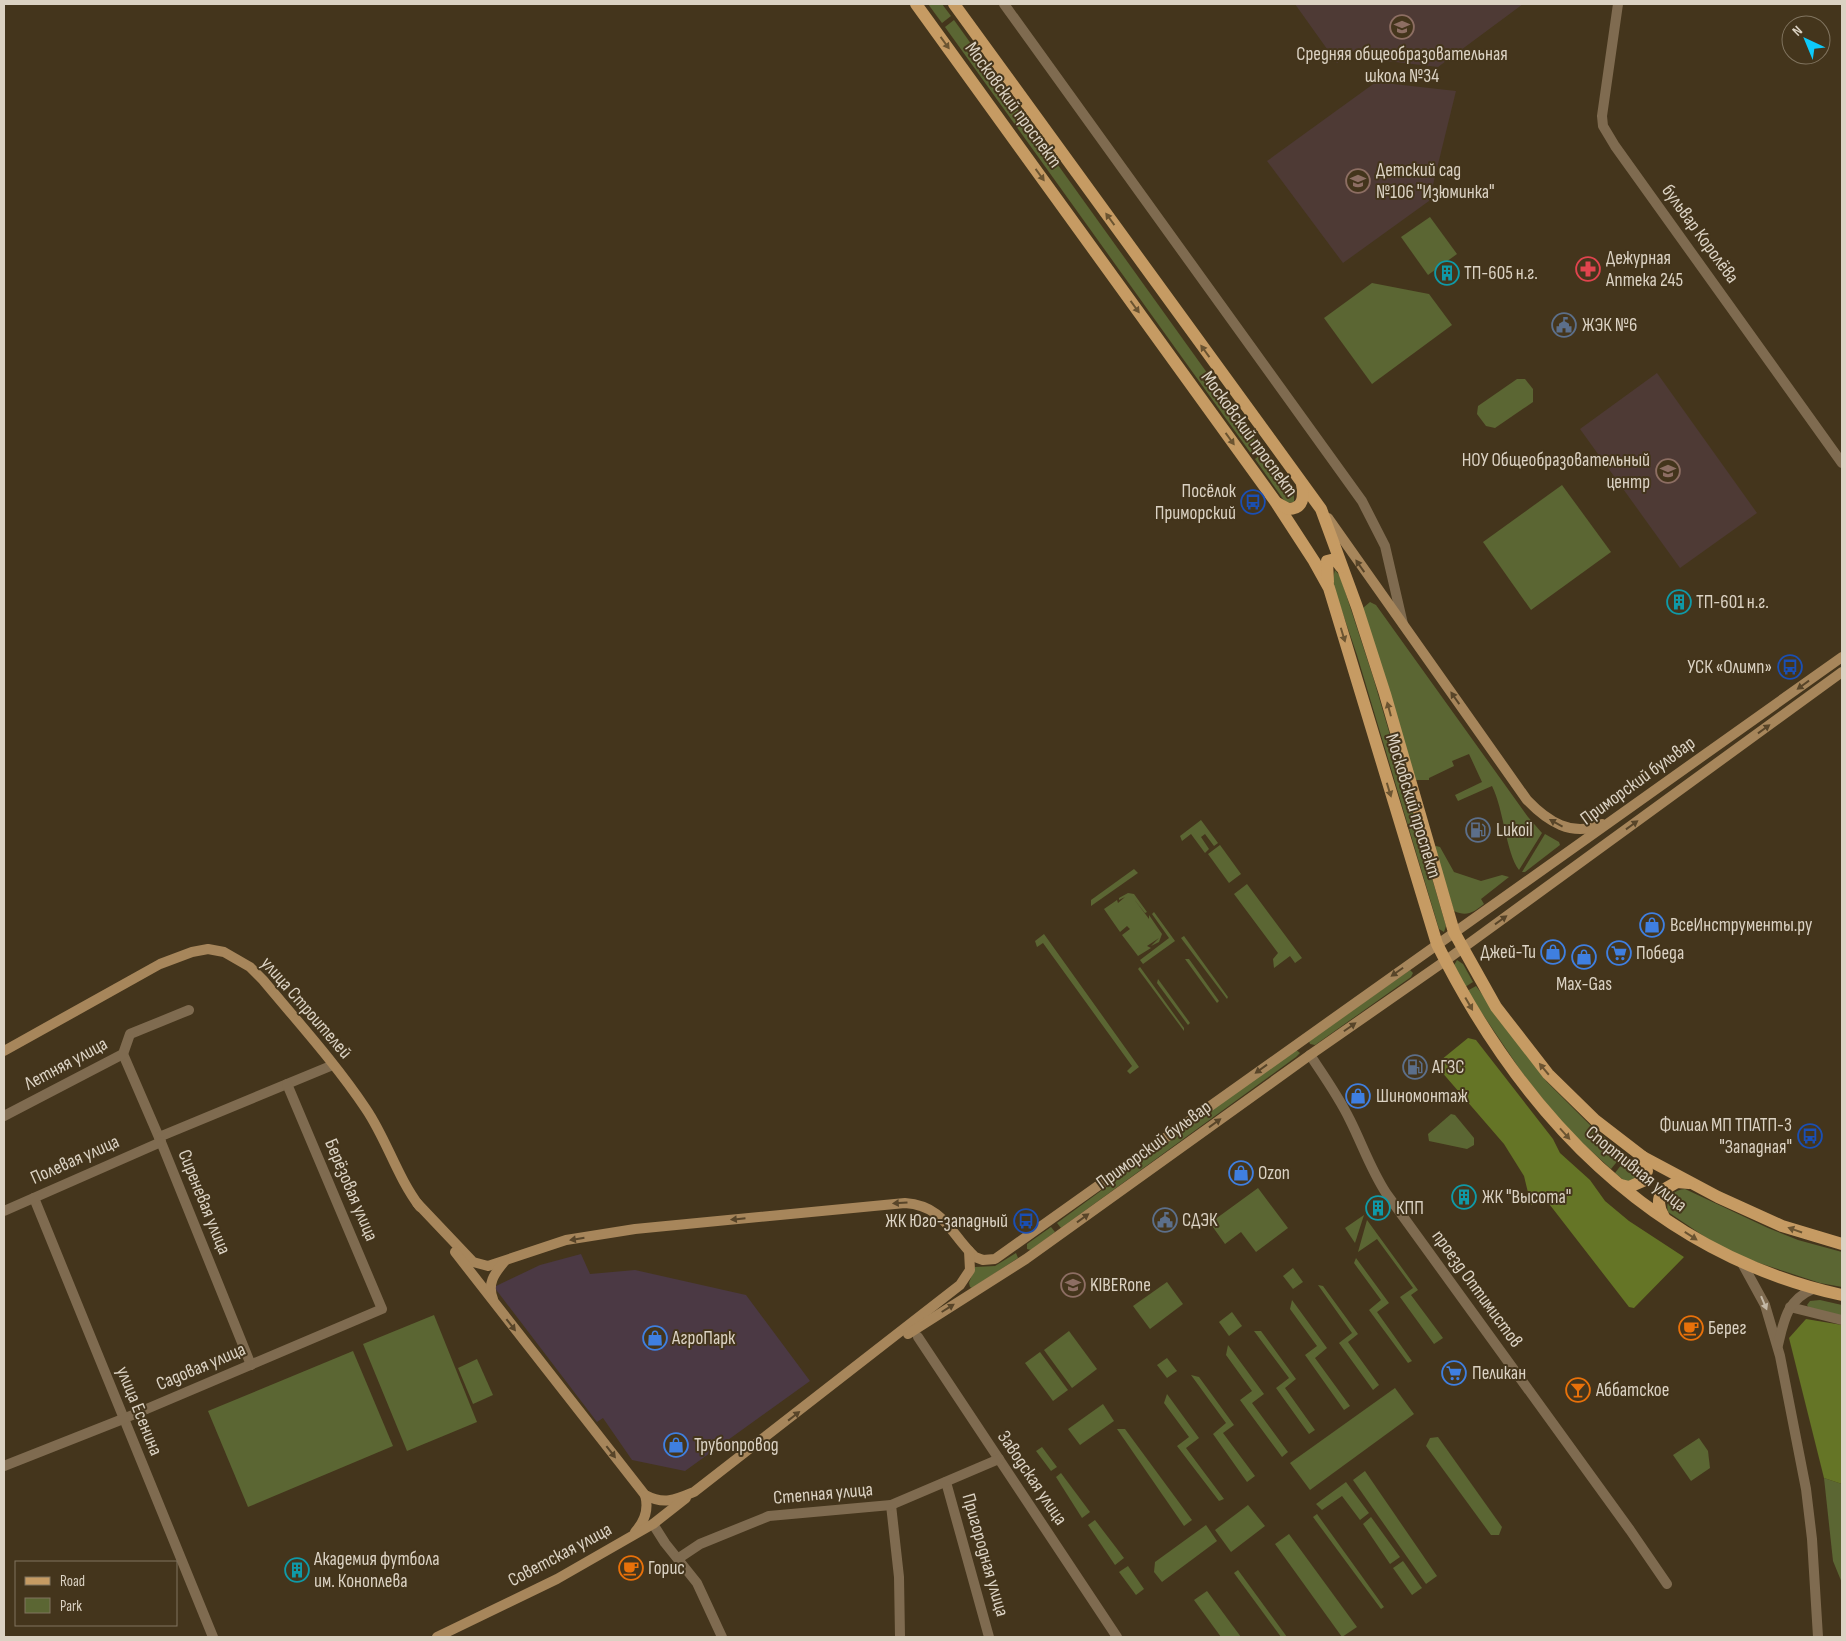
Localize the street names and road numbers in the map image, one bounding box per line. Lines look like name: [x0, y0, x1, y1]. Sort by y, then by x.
street label: Московский проспект: [960, 38, 1066, 172]
street label: бульвар Королёва: [1656, 180, 1744, 288]
street label: Московский проспект: [1196, 367, 1302, 501]
street label: Московский проспект: [1380, 731, 1446, 881]
street label: Приморский бульвар: [1576, 732, 1700, 830]
street label: улица Строителей: [256, 952, 356, 1064]
street label: Летняя улица: [20, 1032, 112, 1096]
street label: Приморский бульвар: [1092, 1096, 1216, 1194]
street label: Спортивная улица: [1581, 1121, 1691, 1217]
street label: Полевая улица: [27, 1130, 123, 1190]
street label: Берёзовая улица: [319, 1135, 383, 1245]
street label: Сиреневая улица: [173, 1146, 235, 1258]
street label: проезд Оптимистов: [1427, 1226, 1527, 1352]
street label: Садовая улица: [153, 1338, 249, 1396]
street label: улица Есенина: [111, 1363, 167, 1459]
street label: Заводская улица: [992, 1426, 1072, 1530]
street label: Степная улица: [772, 1478, 874, 1510]
street label: Пригородная улица: [956, 1491, 1014, 1619]
street label: Советская улица: [504, 1518, 616, 1592]

